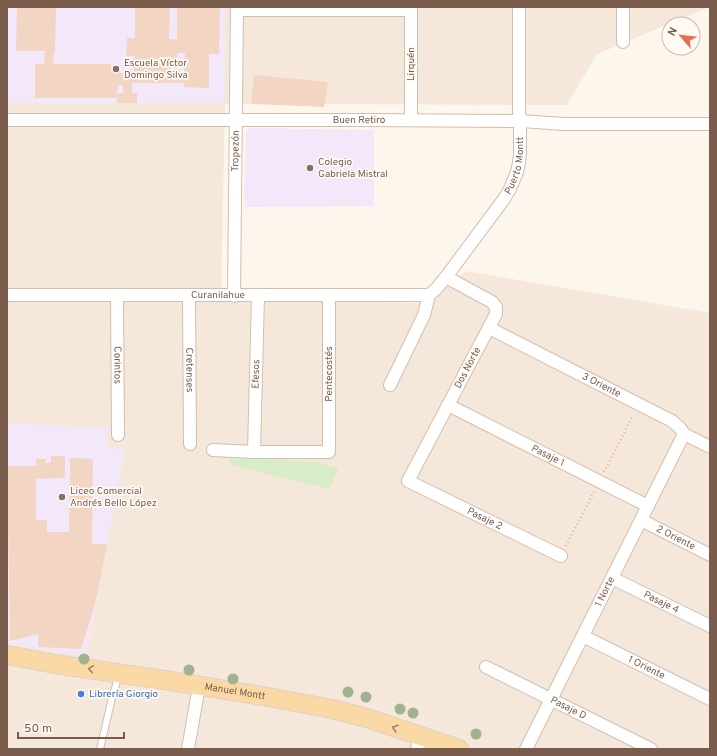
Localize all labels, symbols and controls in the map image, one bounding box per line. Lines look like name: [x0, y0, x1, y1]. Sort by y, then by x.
north arrow: [661, 16, 701, 56]
text: N: [665, 25, 681, 39]
street label: Lirquén: [405, 47, 418, 81]
place label: Escuela Víctor Domingo Silva: [124, 57, 188, 82]
marker: Escuela Víctor Domingo Silva: [111, 64, 121, 74]
street label: Buen Retiro: [333, 114, 386, 127]
street label: Tropezón: [229, 130, 242, 172]
street label: Puerto Montt: [502, 136, 527, 197]
place label: Colegio Gabriela Mistral: [318, 156, 388, 181]
marker: Colegio Gabriela Mistral: [305, 163, 315, 173]
street label: Curanilahue: [191, 289, 245, 302]
street label: Dos Norte: [452, 345, 484, 391]
street label: Corintos: [111, 346, 124, 384]
street label: Pentecostés: [323, 346, 336, 402]
street label: Cretenses: [183, 348, 196, 393]
street label: Efesos: [249, 359, 263, 389]
street label: 3 Oriente: [580, 370, 623, 400]
street label: Pasaje 1: [529, 442, 567, 469]
place label: Liceo Comercial Andrés Bello López: [70, 485, 157, 510]
marker: Liceo Comercial Andrés Bello López: [57, 492, 67, 502]
street label: Pasaje 2: [465, 504, 505, 533]
street label: 2 Oriente: [654, 522, 698, 553]
street label: 1 Norte: [592, 575, 618, 609]
street label: Pasaje 4: [641, 588, 681, 616]
street label: 1 Oriente: [626, 653, 667, 682]
one-way arrow: [88, 665, 94, 674]
street label: Manuel Montt: [204, 680, 267, 703]
place label: Librería Giorgio: [89, 688, 159, 701]
marker: Librería Giorgio: [76, 689, 86, 699]
street label: Pasaje D: [548, 694, 589, 722]
scale bar: [18, 714, 124, 740]
text: 50 m: [24, 721, 52, 737]
one-way arrow: [392, 724, 399, 733]

